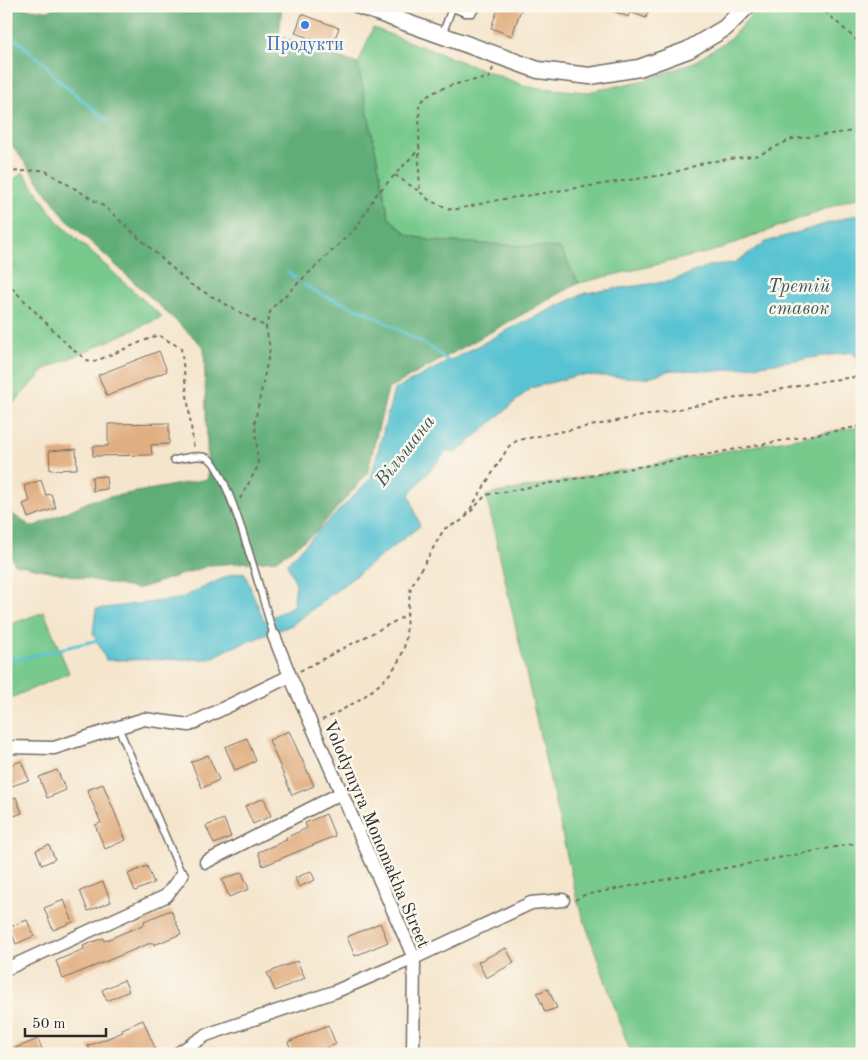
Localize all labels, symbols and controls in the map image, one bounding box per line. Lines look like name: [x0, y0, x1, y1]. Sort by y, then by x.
marker: Продукти: [299, 19, 311, 31]
place label: Продукти: [266, 36, 344, 54]
water label: Третій ставок: [768, 278, 830, 319]
water label: Вільшана: [372, 412, 439, 491]
street label: Volodymyra Monomakha Street: [320, 718, 432, 951]
scale bar: [25, 1005, 106, 1037]
text: 50 m: [32, 1017, 66, 1032]

